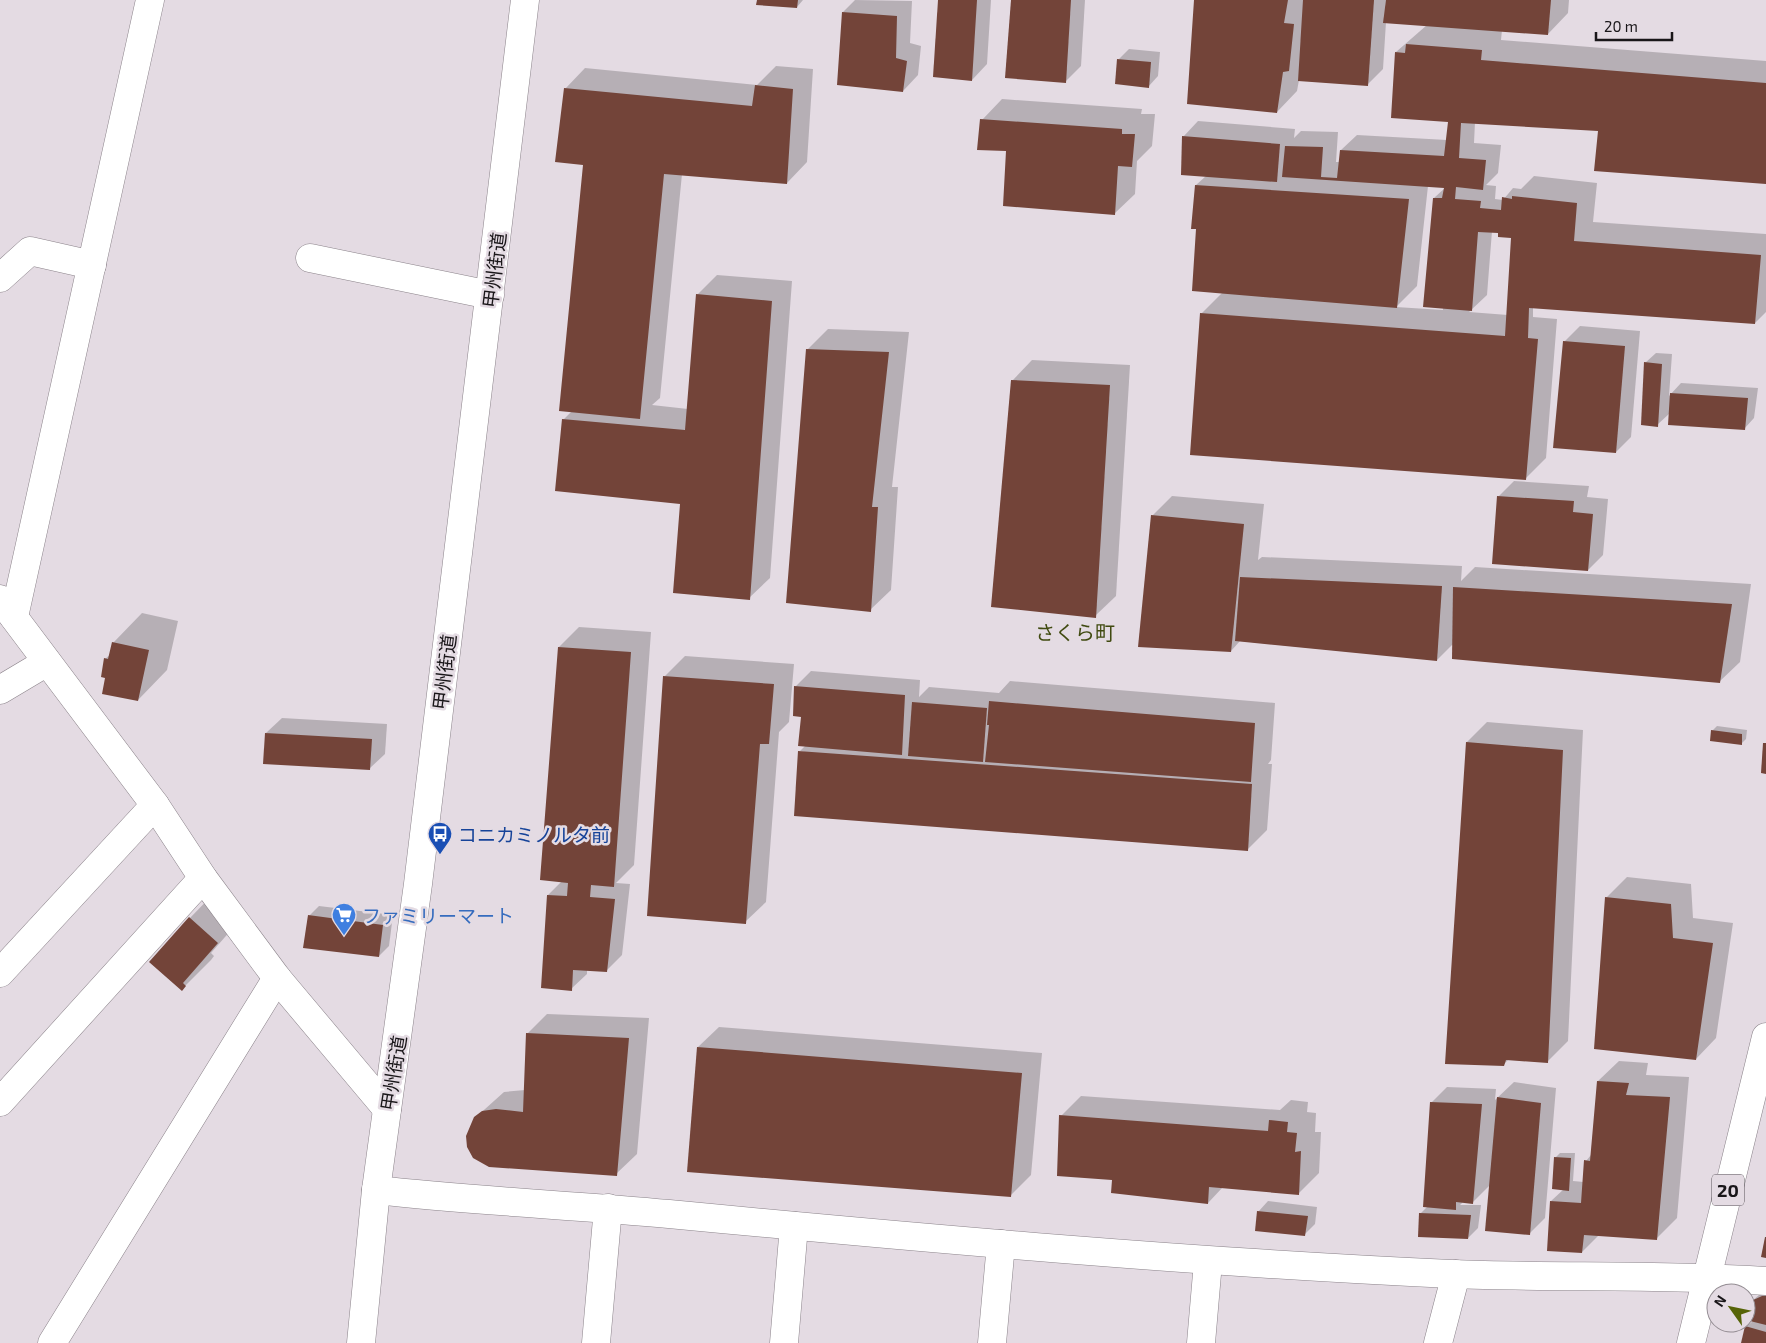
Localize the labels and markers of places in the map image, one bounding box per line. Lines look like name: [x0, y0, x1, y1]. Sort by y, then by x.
bus stop icon: コニカミノルタ前: [427, 821, 453, 855]
place label: コニカミノルタ前: [458, 823, 610, 846]
supermarket icon: ファミリーマート: [331, 902, 357, 936]
place label: ファミリーマート: [362, 904, 514, 927]

